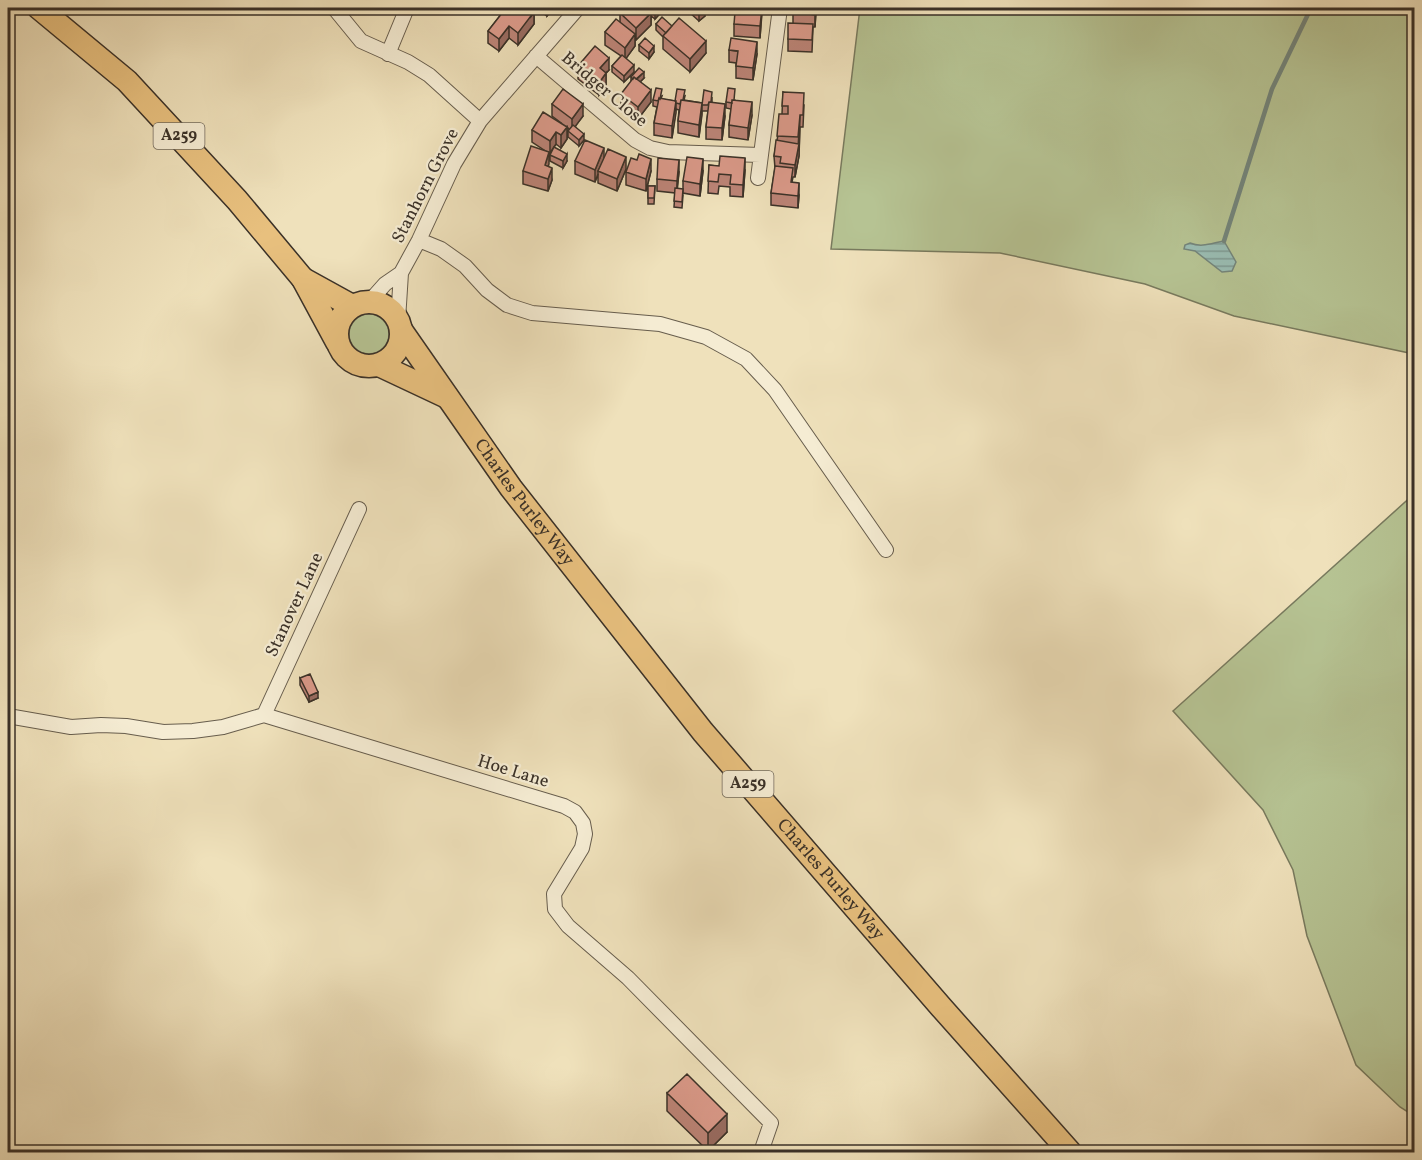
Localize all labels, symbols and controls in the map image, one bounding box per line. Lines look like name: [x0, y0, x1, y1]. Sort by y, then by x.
street label: Bridger Close: [555, 46, 653, 134]
road number: A259: [154, 123, 204, 149]
street label: Stanhorn Grove: [386, 124, 466, 248]
street label: Charles Purley Way: [468, 434, 580, 572]
street label: Stanover Lane: [260, 549, 330, 661]
street label: Hoe Lane: [474, 749, 552, 795]
road number: A259: [722, 771, 774, 797]
street label: Charles Purley Way: [771, 813, 890, 946]

